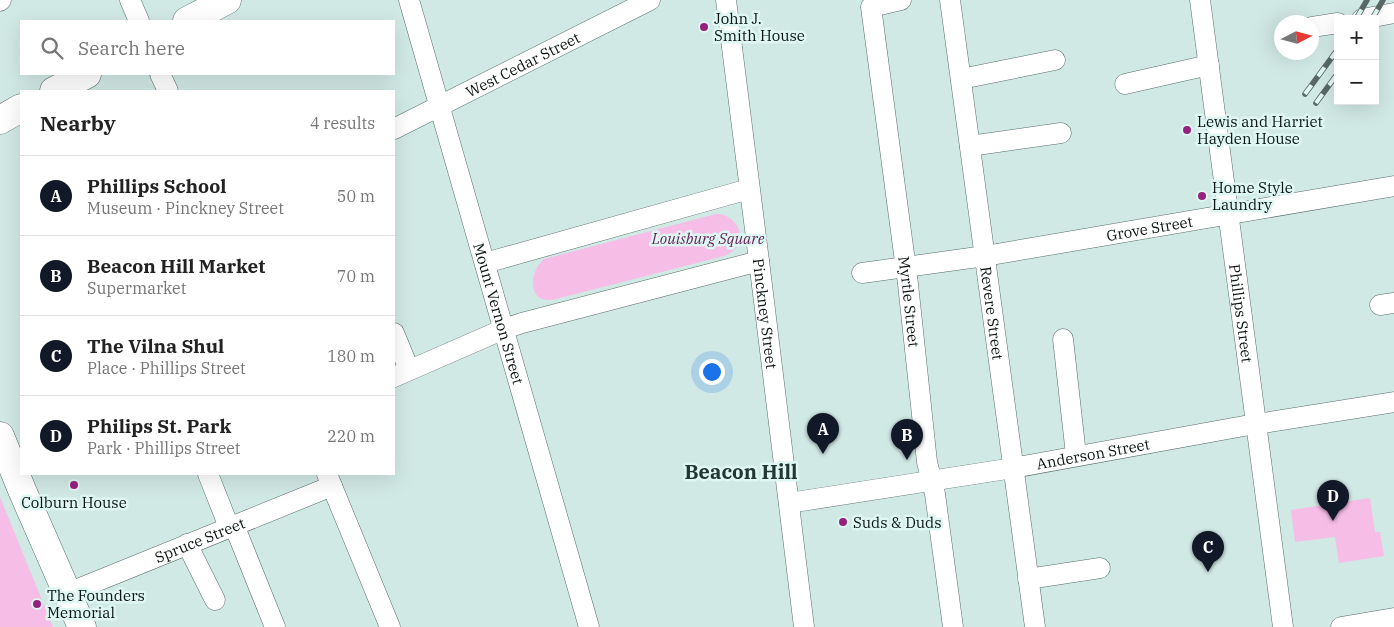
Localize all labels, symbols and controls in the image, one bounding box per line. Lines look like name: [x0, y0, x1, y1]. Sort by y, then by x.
place label: John J. Smith House: [714, 9, 805, 45]
north arrow: [1274, 15, 1319, 60]
map controls: [1334, 15, 1379, 105]
button: +: [1334, 15, 1379, 60]
search box: [20, 20, 395, 75]
marker: John J. Smith House: [698, 21, 710, 33]
street label: West Cedar Street: [462, 28, 583, 101]
icon: search: [38, 34, 66, 62]
text: Search here: [78, 36, 185, 60]
button: −: [1334, 60, 1379, 105]
text: Nearby: [40, 109, 116, 137]
place label: Lewis and Harriet Hayden House: [1197, 112, 1323, 148]
text: 4 results: [310, 113, 375, 133]
marker: Lewis and Harriet Hayden House: [1181, 124, 1193, 136]
text: Phillips School: [87, 174, 227, 198]
place label: Home Style Laundry: [1212, 178, 1293, 214]
text: A: [50, 186, 62, 206]
text: 50 m: [337, 186, 375, 206]
marker: Home Style Laundry: [1196, 190, 1208, 202]
text: Museum · Pinckney Street: [87, 198, 284, 218]
street label: Grove Street: [1105, 211, 1194, 245]
park label: Louisburg Square: [651, 229, 765, 248]
street label: Mount Vernon Street: [470, 240, 528, 386]
text: Beacon Hill Market: [87, 254, 265, 278]
street label: Myrtle Street: [895, 255, 924, 348]
street label: Pinckney Street: [749, 257, 782, 370]
street label: Phillips Street: [1226, 263, 1257, 364]
street label: Revere Street: [977, 265, 1008, 361]
text: B: [50, 266, 62, 286]
text: 70 m: [337, 266, 375, 286]
text: Supermarket: [87, 278, 186, 298]
text: The Vilna Shul: [87, 334, 224, 358]
text: C: [51, 346, 61, 366]
text: 180 m: [327, 346, 375, 366]
text: Place · Phillips Street: [87, 358, 246, 378]
your location: [699, 359, 725, 385]
pin: A: [807, 413, 839, 454]
text: Philips St. Park: [87, 414, 231, 438]
pin: B: [891, 419, 923, 460]
text: D: [50, 426, 62, 446]
text: 220 m: [327, 426, 375, 446]
street label: Anderson Street: [1035, 434, 1151, 473]
text: Park · Phillips Street: [87, 438, 240, 458]
district label: Beacon Hill: [684, 458, 798, 485]
marker: Colburn House: [68, 479, 80, 491]
pin: D: [1317, 480, 1349, 521]
place label: Colburn House: [21, 493, 127, 512]
street label: Spruce Street: [152, 513, 247, 566]
place label: Suds & Duds: [853, 513, 941, 532]
marker: Suds & Duds: [837, 516, 849, 528]
pin: C: [1192, 531, 1224, 572]
place label: The Founders Memorial: [47, 586, 145, 622]
marker: The Founders Memorial: [31, 598, 43, 610]

